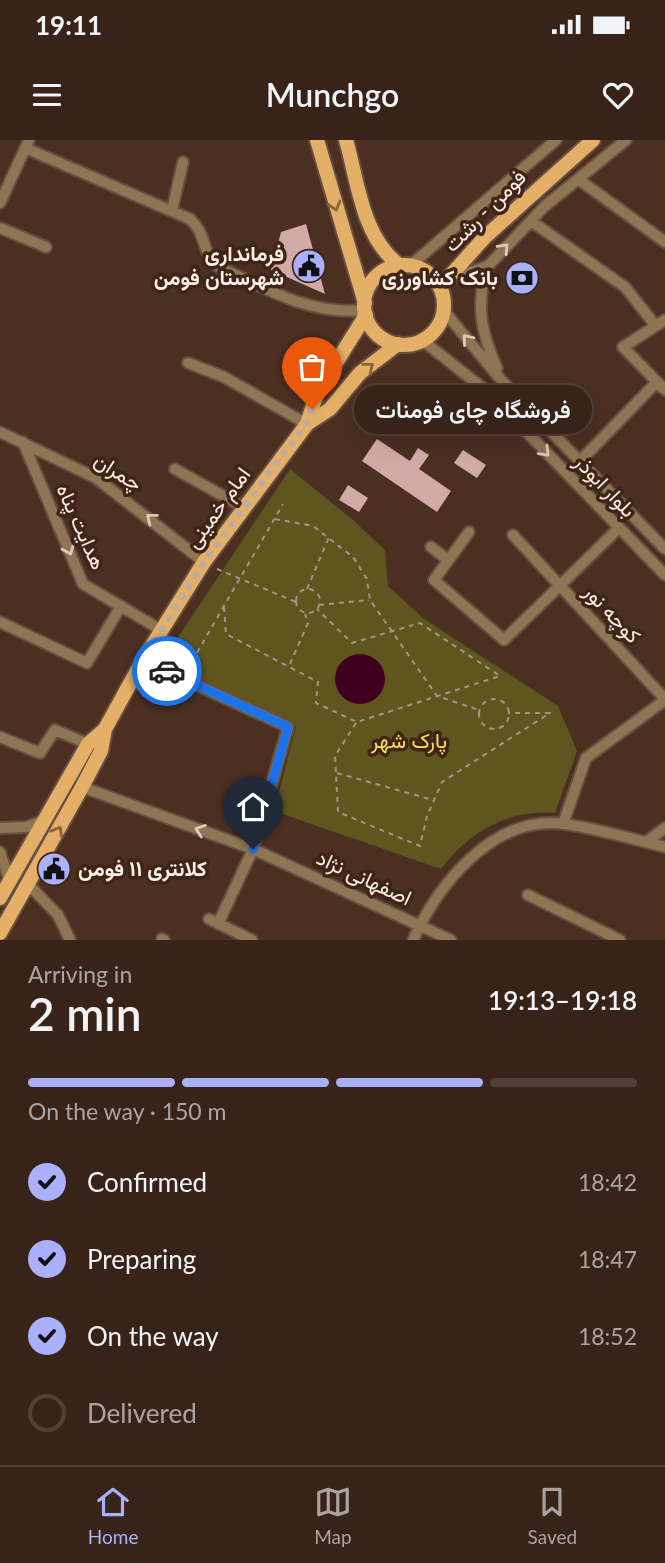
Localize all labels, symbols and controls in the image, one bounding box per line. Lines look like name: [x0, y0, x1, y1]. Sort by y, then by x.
text: 19:11: [35, 9, 102, 41]
text: Munchgo: [266, 75, 399, 114]
icon: menu: [28, 76, 66, 114]
icon: heart: [599, 76, 637, 114]
street label: فومن - رشت: [438, 164, 531, 257]
one-way arrow: [327, 200, 341, 212]
place label: فرمانداری شهرستان فومن: [154, 240, 284, 291]
one-way arrow: [496, 243, 508, 256]
public building icon: فرمانداری شهرستان فومن: [290, 247, 328, 285]
bank icon: بانک کشاورزی: [503, 259, 541, 297]
place label: بانک کشاورزی: [382, 264, 498, 291]
one-way arrow: [463, 334, 475, 347]
pin: [282, 337, 342, 409]
icon: bag: [293, 348, 331, 386]
one-way arrow: [362, 362, 374, 375]
callout: فروشگاه چای فومنات: [354, 384, 592, 434]
text: فروشگاه چای فومنات: [375, 395, 571, 423]
one-way arrow: [537, 444, 550, 457]
street label: چمران: [89, 446, 147, 498]
street label: بلوار ابوذر: [568, 448, 642, 523]
street label: امام خمینی: [179, 462, 257, 554]
street label: هدایت پناه: [50, 480, 112, 574]
one-way arrow: [146, 514, 159, 527]
one-way arrow: [61, 543, 75, 556]
street label: کوچه نور: [577, 578, 647, 650]
courier: [132, 636, 202, 706]
icon: car: [148, 652, 186, 690]
park label: پارک شهر: [370, 727, 447, 755]
pin: [223, 777, 283, 849]
icon: home: [234, 788, 272, 826]
one-way arrow: [195, 824, 207, 838]
one-way arrow: [50, 825, 63, 838]
street label: اصفهانی نژاد: [312, 844, 416, 911]
public building icon: کلانتری ۱۱ فومن: [35, 850, 73, 888]
place label: کلانتری ۱۱ فومن: [78, 855, 207, 882]
text: Arriving in: [28, 960, 132, 988]
text: 19:13–19:18: [488, 984, 637, 1016]
text: 2 min: [28, 986, 142, 1041]
text: On the way · 150 m: [28, 1097, 227, 1125]
icon: check: [28, 1163, 66, 1201]
text: Confirmed: [87, 1166, 207, 1198]
text: 18:42: [578, 1168, 637, 1196]
icon: check: [28, 1240, 66, 1278]
text: Preparing: [87, 1243, 196, 1275]
text: 18:47: [578, 1245, 637, 1273]
icon: check: [28, 1317, 66, 1355]
text: On the way: [87, 1320, 219, 1352]
text: 18:52: [578, 1322, 637, 1350]
text: Delivered: [87, 1397, 197, 1429]
tab: Home: [88, 1483, 138, 1548]
tab: Map: [314, 1483, 352, 1548]
tab: Saved: [528, 1483, 577, 1548]

